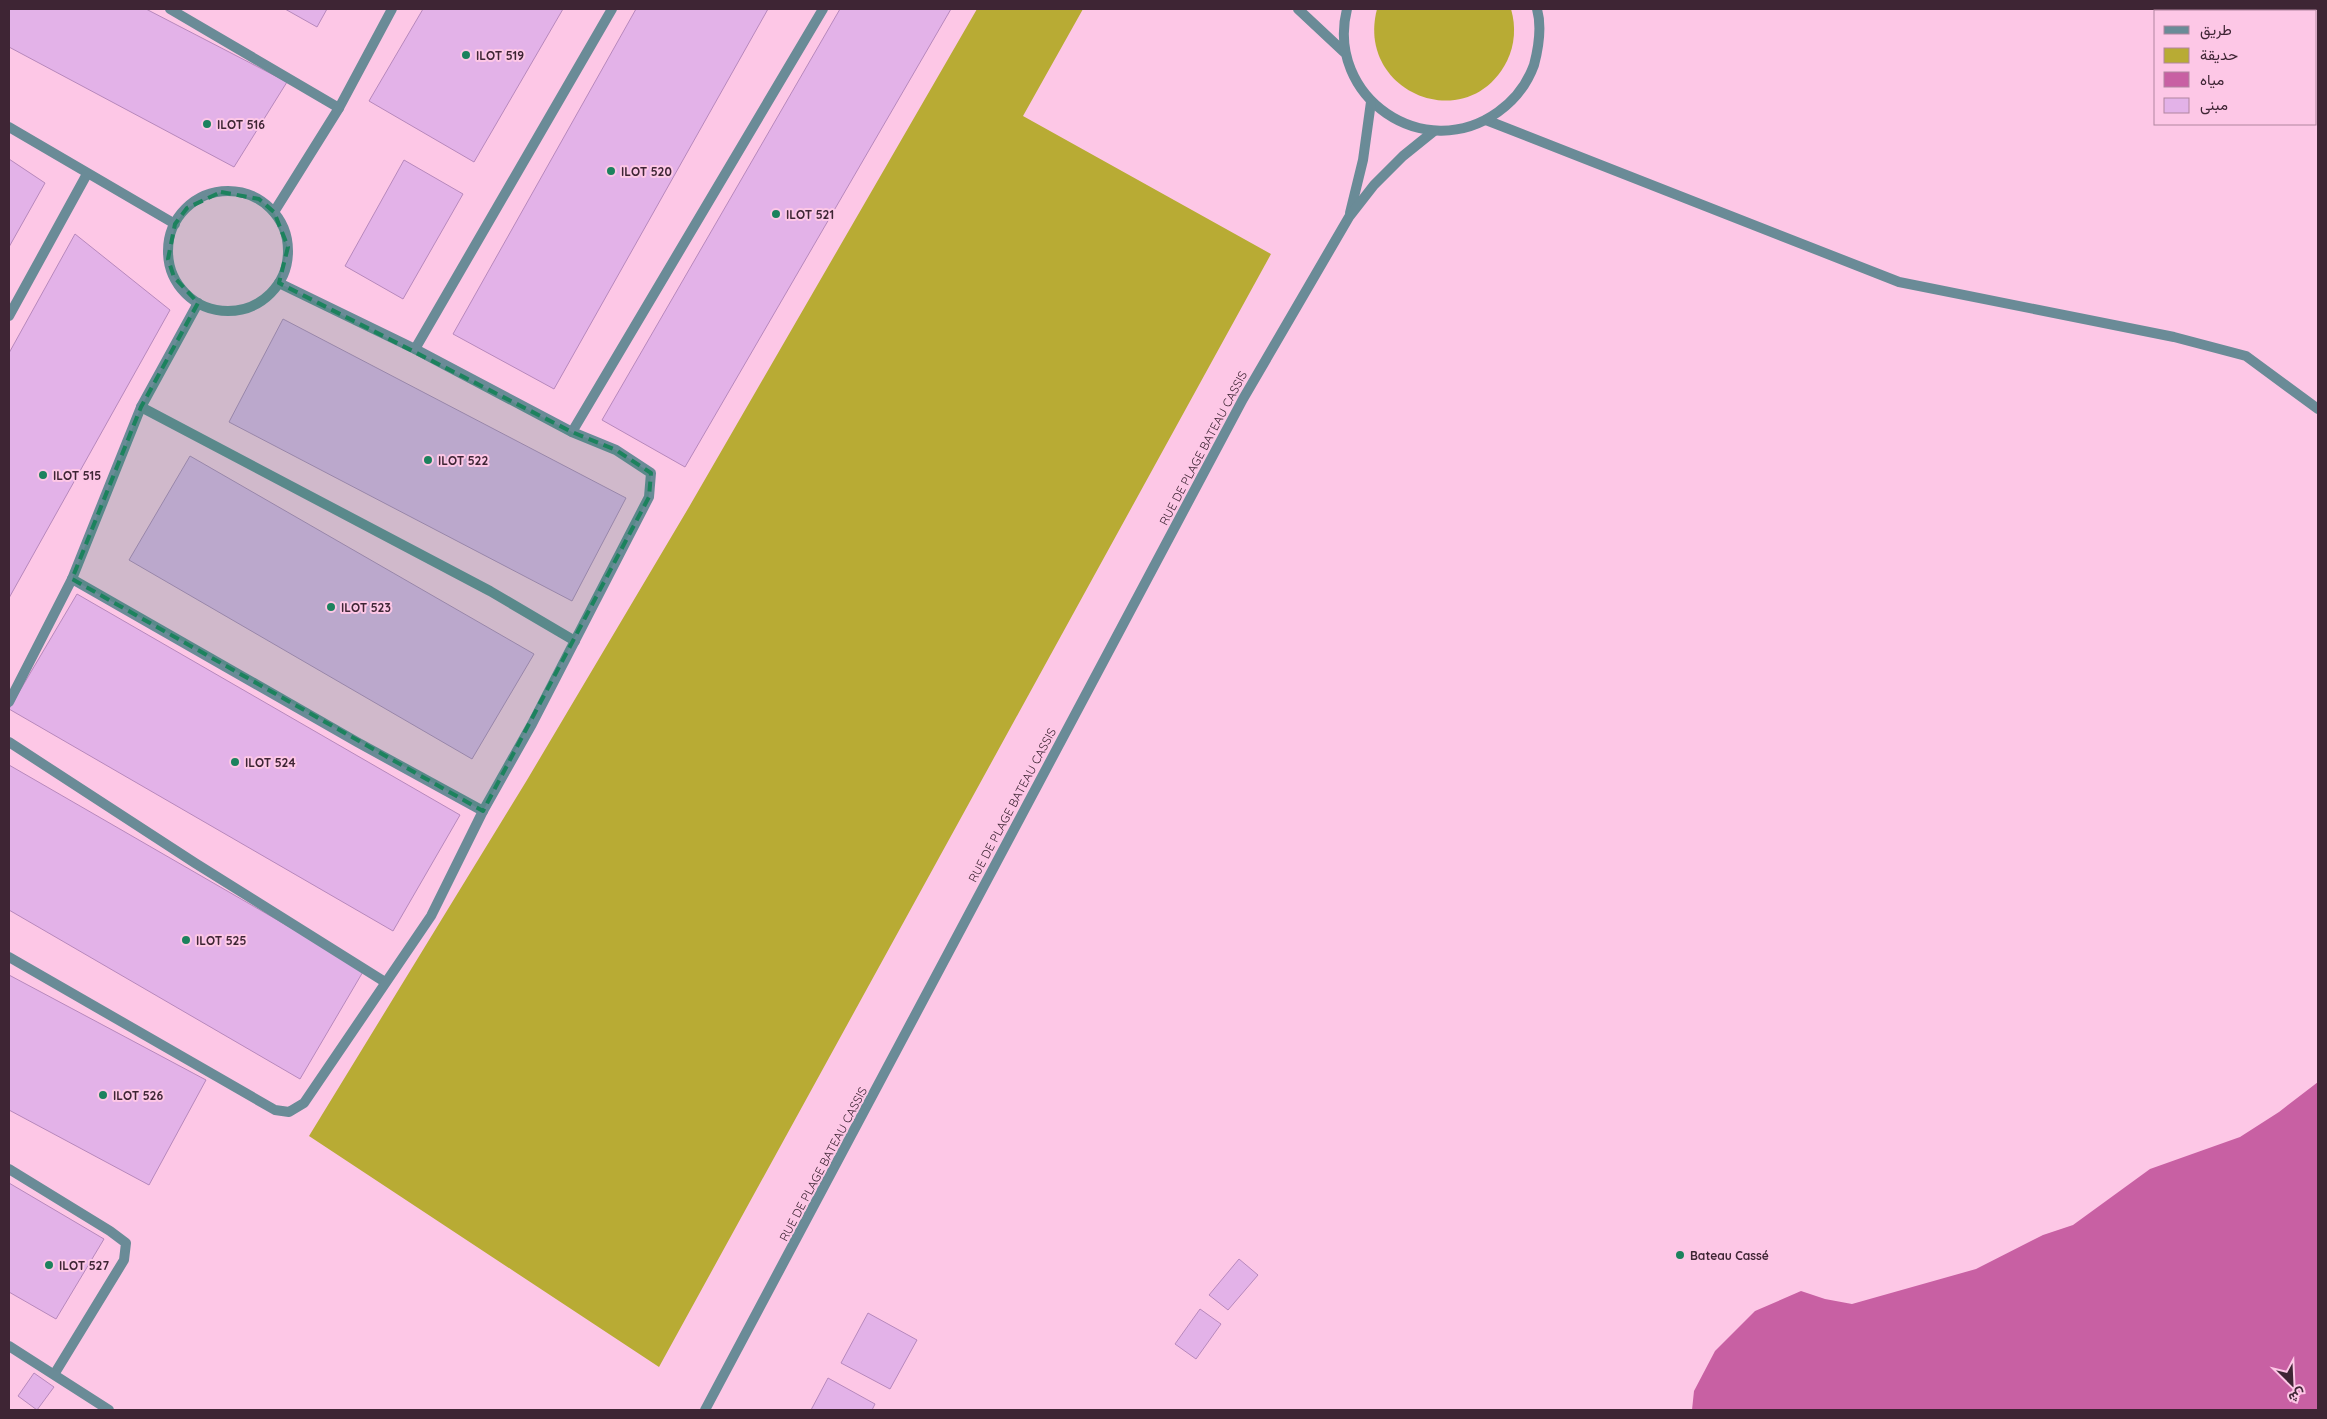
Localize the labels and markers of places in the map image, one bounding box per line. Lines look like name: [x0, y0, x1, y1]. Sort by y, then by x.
place label: ILOT 519: [476, 48, 524, 63]
marker: ILOT 519: [460, 49, 472, 61]
place label: ILOT 516: [217, 117, 265, 132]
marker: ILOT 516: [201, 118, 213, 130]
place label: ILOT 520: [621, 164, 672, 179]
marker: ILOT 520: [605, 165, 617, 177]
place label: ILOT 521: [786, 207, 834, 222]
marker: ILOT 521: [770, 208, 782, 220]
place label: ILOT 522: [438, 453, 488, 468]
marker: ILOT 522: [422, 454, 434, 466]
place label: ILOT 515: [53, 468, 101, 483]
marker: ILOT 515: [37, 469, 49, 481]
place label: ILOT 523: [341, 600, 391, 615]
marker: ILOT 523: [325, 601, 337, 613]
place label: ILOT 524: [245, 755, 295, 770]
marker: ILOT 524: [229, 756, 241, 768]
place label: ILOT 525: [196, 933, 246, 948]
marker: ILOT 525: [180, 934, 192, 946]
place label: ILOT 526: [113, 1088, 163, 1103]
marker: ILOT 526: [97, 1089, 109, 1101]
place label: Bateau Cassé: [1690, 1248, 1769, 1263]
marker: Bateau Cassé: [1674, 1249, 1686, 1261]
place label: ILOT 527: [59, 1258, 109, 1273]
marker: ILOT 527: [43, 1259, 55, 1271]

